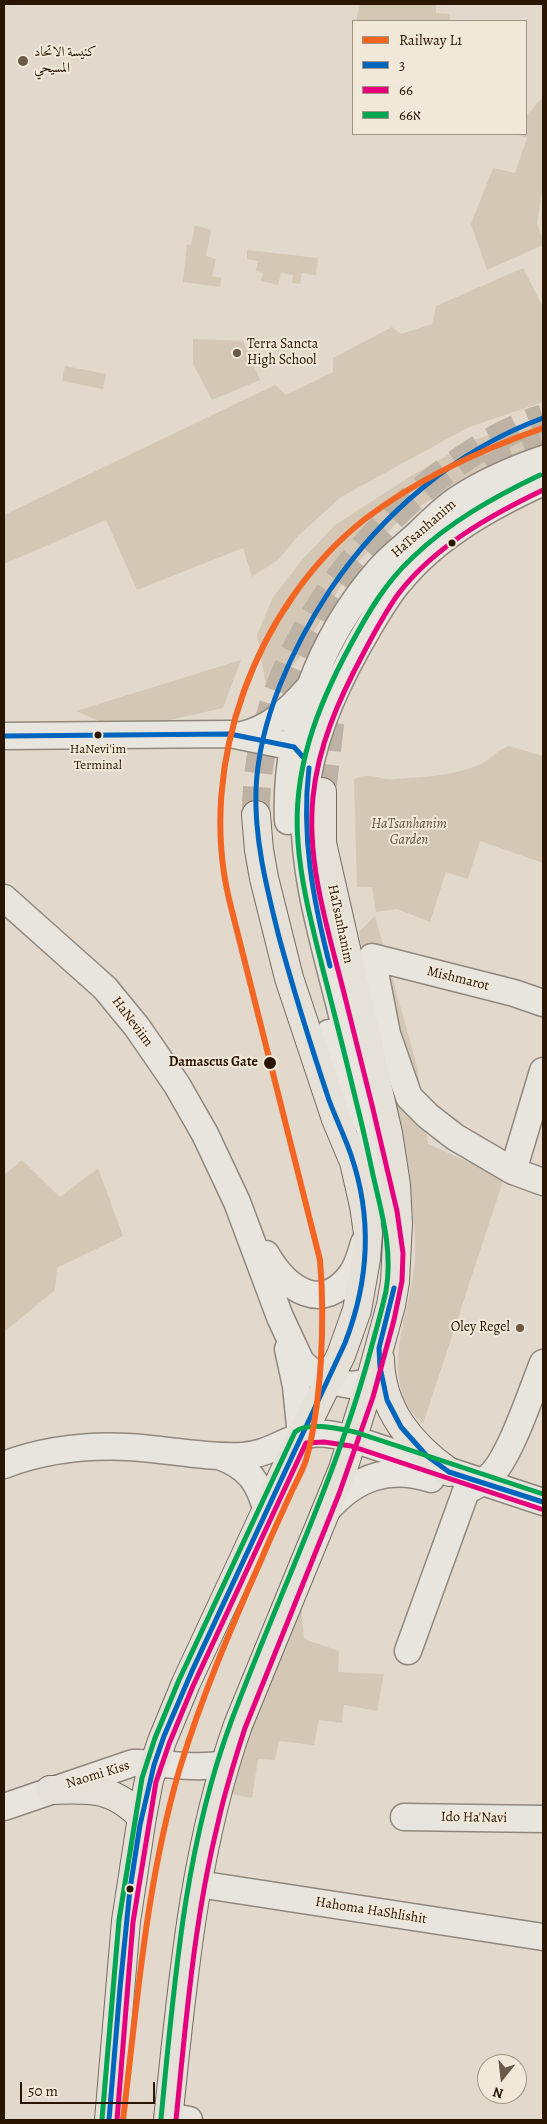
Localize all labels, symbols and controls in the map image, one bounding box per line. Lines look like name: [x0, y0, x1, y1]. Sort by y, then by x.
legend: [352, 20, 527, 135]
text: Railway L1: [399, 30, 462, 50]
place label: كنيسة الاتحاد المسيحي: [34, 45, 97, 78]
marker: كنيسة الاتحاد المسيحي: [16, 54, 30, 68]
text: 3: [399, 55, 405, 75]
text: 66: [399, 80, 413, 100]
text: 66א: [399, 105, 421, 125]
place label: Terra Sancta High School: [247, 337, 318, 370]
marker: Terra Sancta High School: [231, 347, 243, 359]
street label: HaTsanhanim: [388, 496, 460, 562]
unlabelled marker: [447, 538, 457, 548]
marker: HaNevi'im Terminal: [93, 730, 103, 740]
place label: HaNevi'im Terminal: [70, 742, 126, 773]
park label: HaTsanhanim Garden: [371, 817, 447, 850]
street label: HaTsanhanim: [323, 883, 357, 965]
street label: Mishmarot: [425, 963, 491, 995]
street label: HaNeviim: [108, 994, 156, 1050]
place label: Damascus Gate: [169, 1055, 258, 1071]
marker: Damascus Gate: [262, 1055, 278, 1071]
place label: Oley Regel: [451, 1320, 510, 1336]
marker: Oley Regel: [514, 1322, 526, 1334]
street label: Naomi Kiss: [64, 1757, 132, 1793]
street label: Ido Ha'Navi: [441, 1809, 507, 1827]
unlabelled marker: [125, 1884, 135, 1894]
street label: Hahoma HaShlishit: [314, 1894, 428, 1928]
north arrow: [477, 2054, 527, 2104]
scale bar: [22, 2072, 158, 2104]
text: 50 m: [28, 2081, 58, 2101]
text: N: [490, 2082, 506, 2103]

